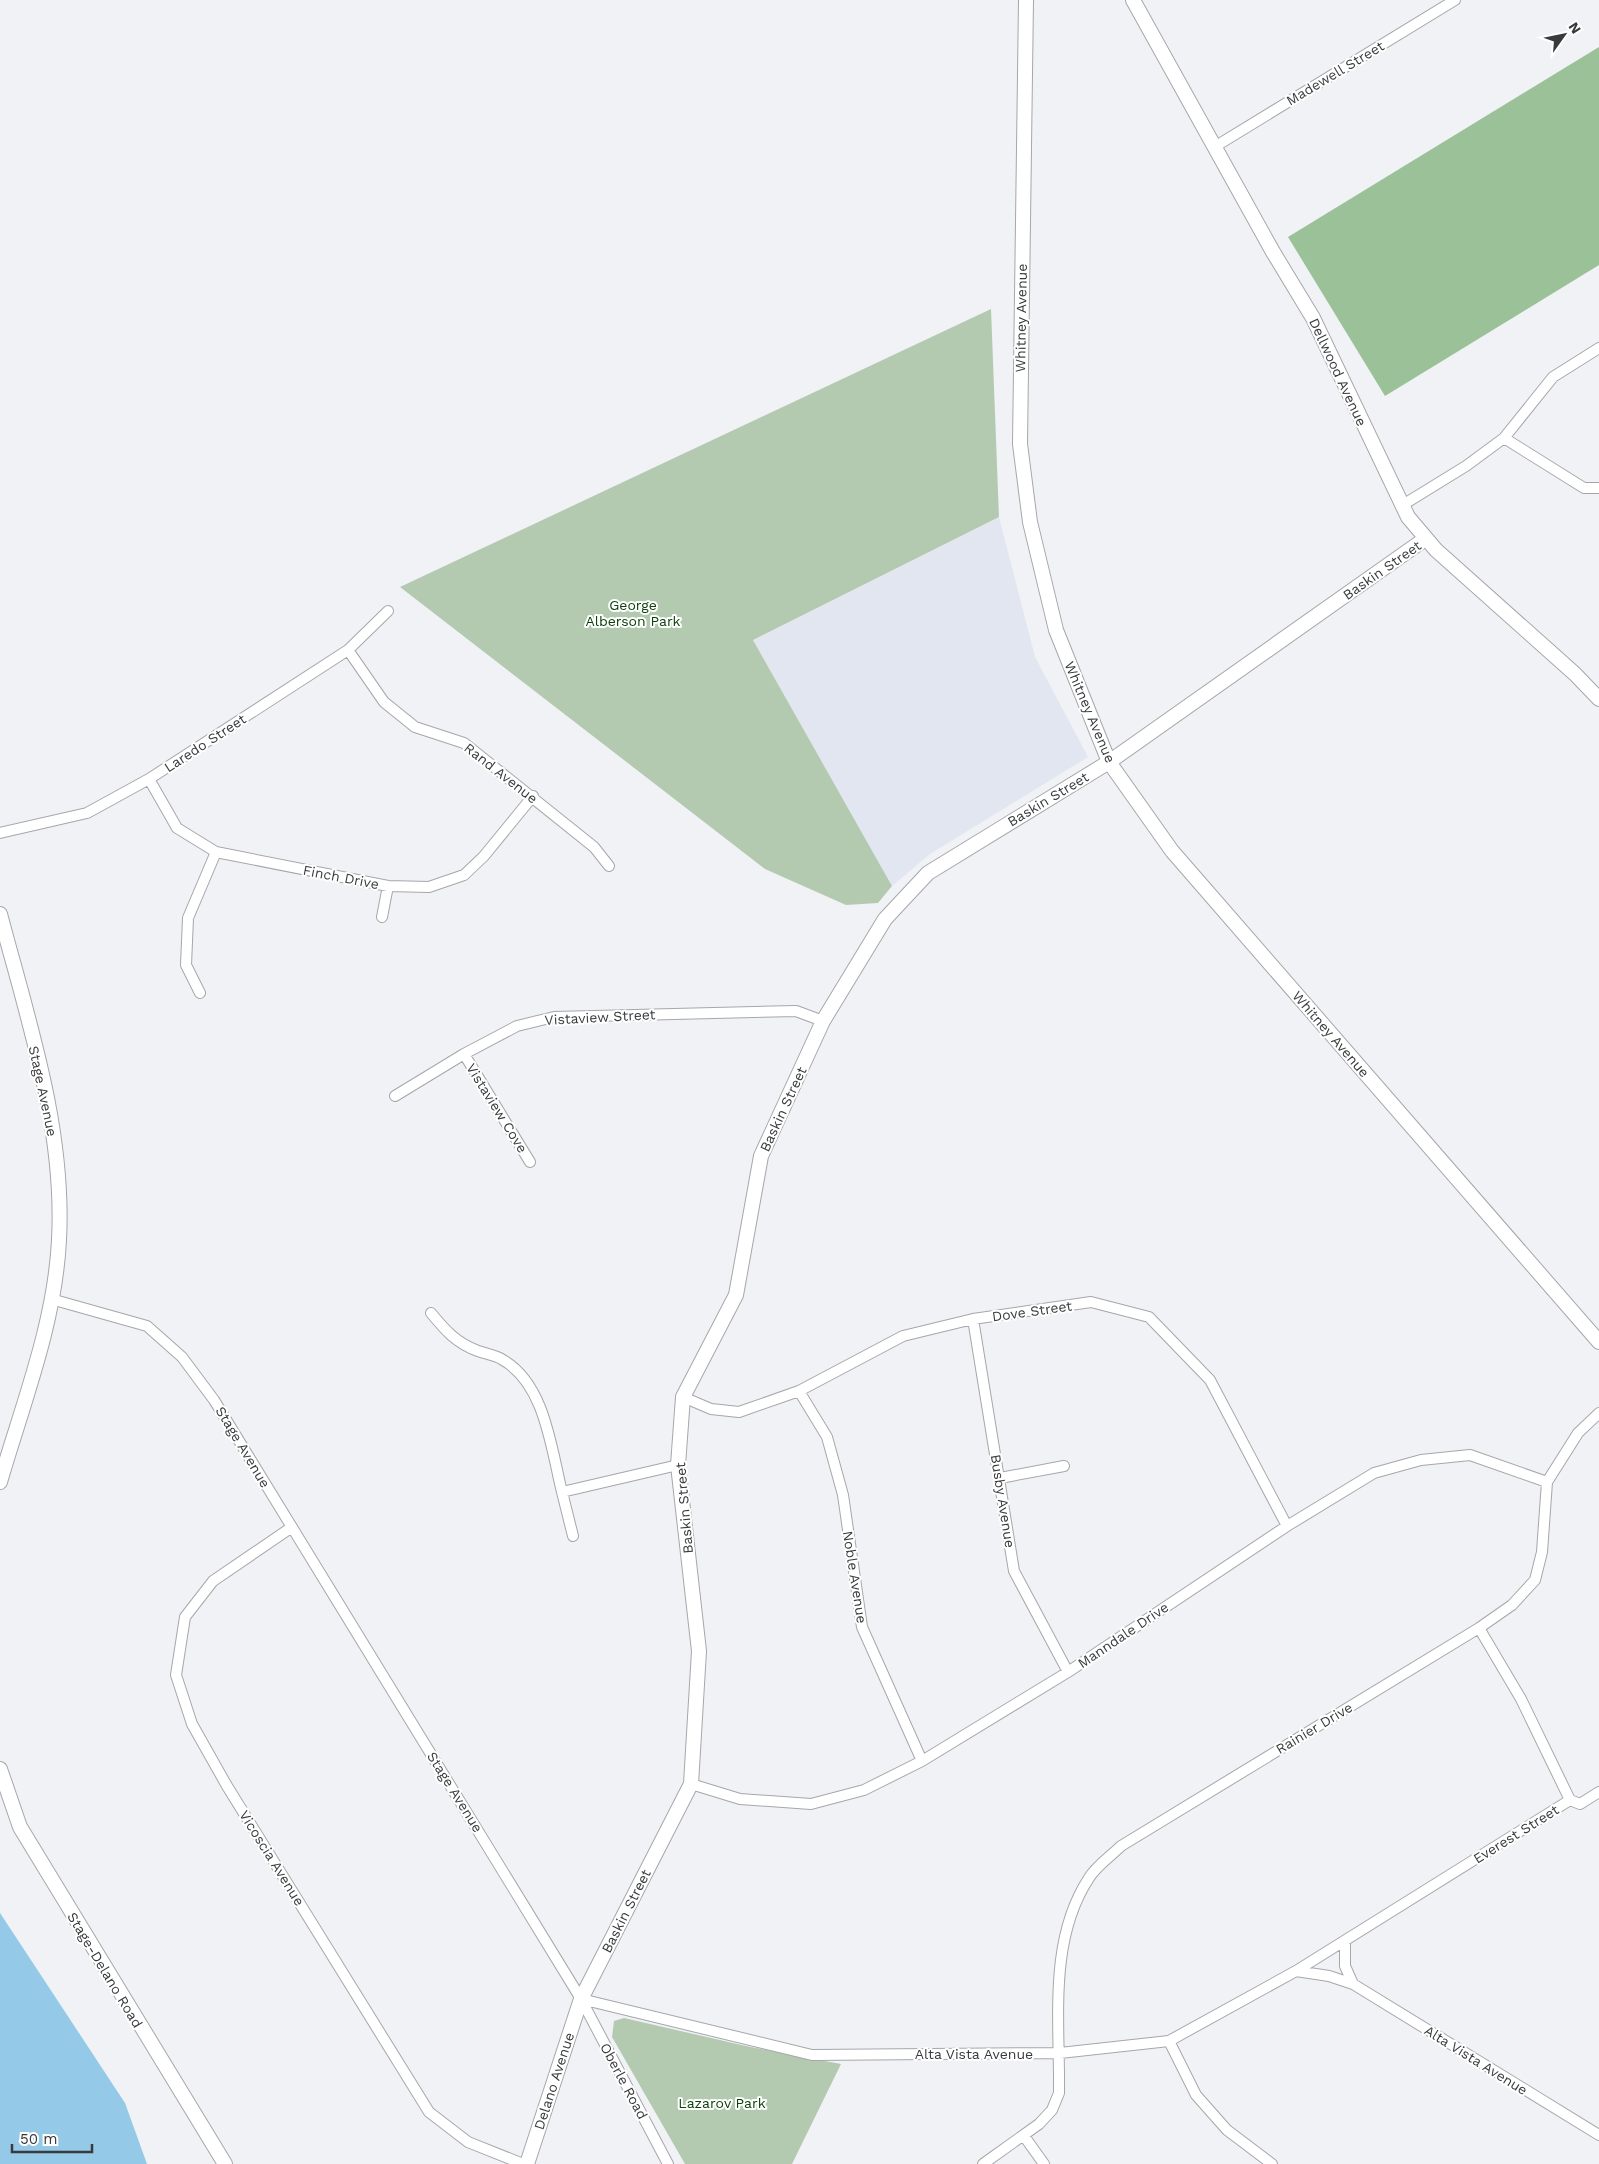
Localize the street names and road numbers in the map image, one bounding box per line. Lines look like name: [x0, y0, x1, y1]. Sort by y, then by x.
street label: Madewell Street: [1283, 37, 1387, 108]
street label: Whitney Avenue: [1012, 264, 1030, 372]
street label: Dellwood Avenue: [1306, 315, 1370, 429]
street label: Baskin Street: [1340, 537, 1424, 603]
street label: Whitney Avenue: [1061, 659, 1119, 765]
street label: Laredo Street: [161, 711, 249, 775]
street label: Rand Avenue: [461, 739, 541, 807]
street label: Baskin Street: [1005, 768, 1092, 829]
street label: Finch Drive: [302, 862, 380, 892]
street label: Whitney Avenue: [1289, 988, 1373, 1080]
street label: Vistaview Street: [544, 1006, 656, 1028]
street label: Stage Avenue: [26, 1044, 60, 1138]
street label: Vistaview Cove: [463, 1060, 531, 1156]
street label: Baskin Street: [756, 1064, 810, 1154]
street label: Dove Street: [991, 1297, 1073, 1325]
street label: Stage Avenue: [212, 1403, 274, 1491]
street label: Busby Avenue: [988, 1453, 1018, 1549]
street label: Baskin Street: [672, 1462, 696, 1554]
street label: Noble Avenue: [840, 1530, 870, 1624]
street label: Manndale Drive: [1075, 1599, 1171, 1671]
street label: Rainier Drive: [1273, 1699, 1355, 1757]
street label: Stage Avenue: [424, 1749, 486, 1835]
street label: Everest Street: [1470, 1801, 1562, 1867]
street label: Vicoscia Avenue: [236, 1807, 308, 1909]
street label: Baskin Street: [598, 1866, 654, 1955]
street label: Stage-Delano Road: [64, 1909, 146, 2031]
street label: Alta Vista Avenue: [1422, 2022, 1530, 2098]
street label: Delano Avenue: [531, 2030, 577, 2132]
street label: Oberle Road: [597, 2040, 651, 2122]
street label: Alta Vista Avenue: [915, 2046, 1033, 2062]

